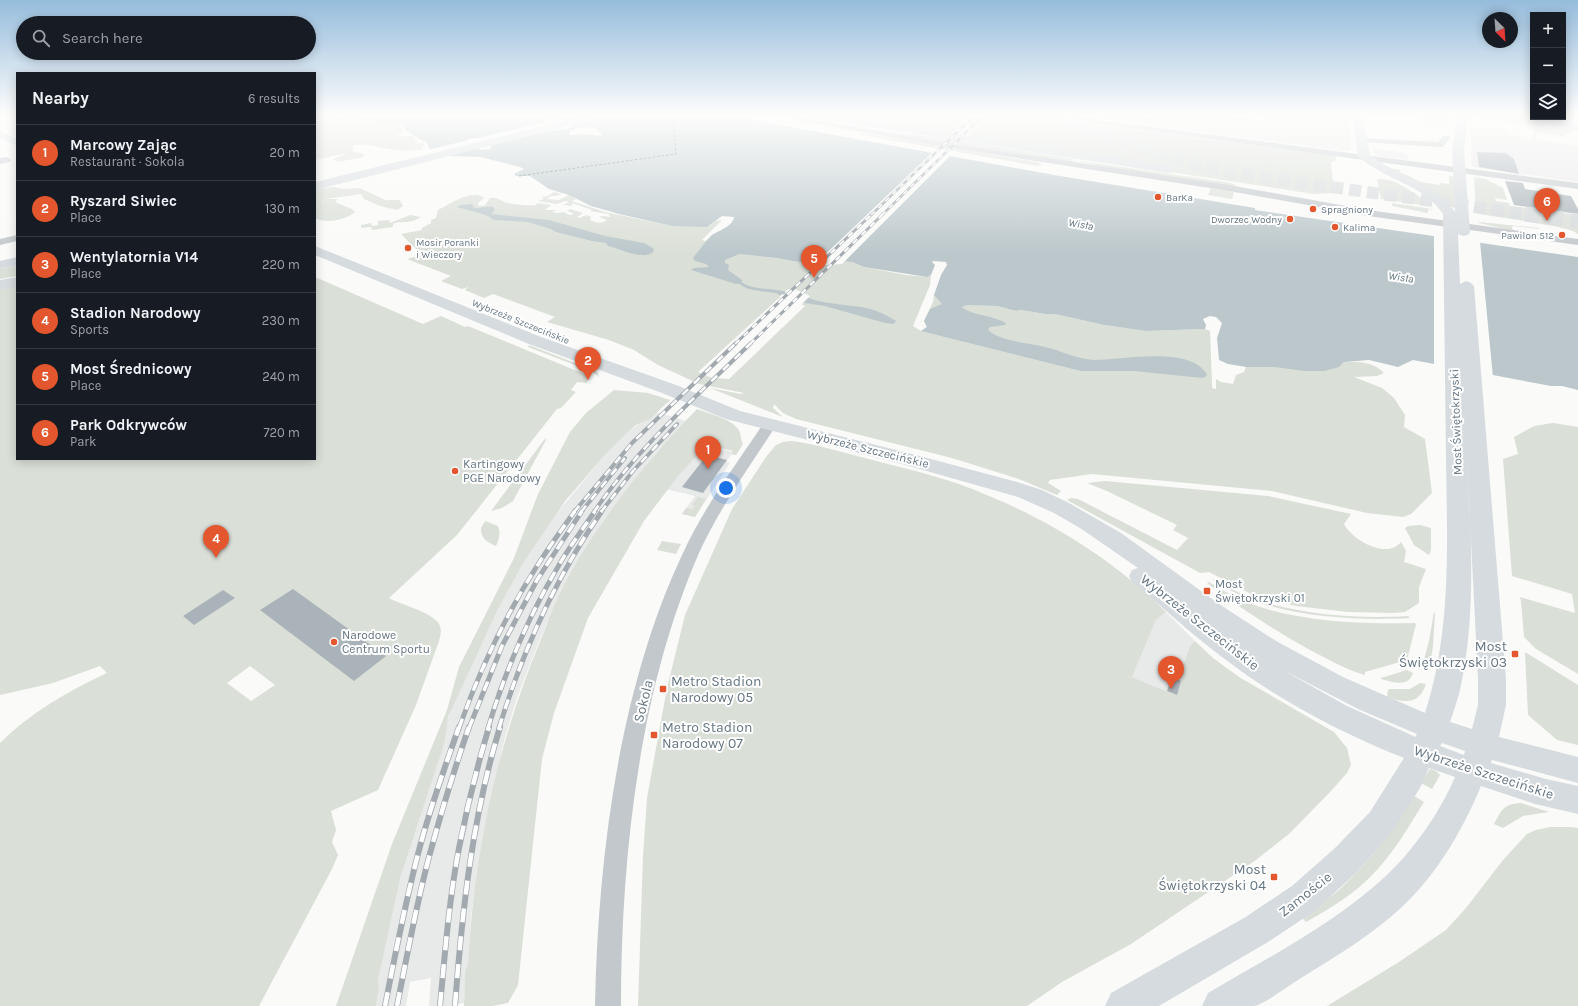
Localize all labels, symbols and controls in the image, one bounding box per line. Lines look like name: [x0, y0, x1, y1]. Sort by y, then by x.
north arrow: [1482, 12, 1518, 48]
map controls: [1530, 12, 1566, 120]
button: +: [1530, 12, 1566, 48]
search box: [16, 16, 316, 60]
icon: search: [30, 27, 52, 49]
text: Search here: [62, 29, 143, 47]
button: −: [1530, 48, 1566, 84]
button: layers: [1530, 84, 1566, 120]
text: Nearby: [32, 88, 89, 108]
text: 6 results: [248, 91, 300, 106]
text: Marcowy Zając: [70, 136, 177, 154]
text: 1: [43, 145, 47, 160]
text: 20 m: [270, 145, 300, 160]
text: Restaurant · Sokola: [70, 154, 185, 169]
pin: 6: [1534, 188, 1560, 221]
text: Ryszard Siwiec: [70, 192, 177, 210]
marker: BarKa: [1153, 192, 1163, 202]
place label: BarKa: [1166, 192, 1193, 204]
text: 2: [41, 201, 49, 216]
text: 130 m: [265, 201, 300, 216]
marker: Spragniony: [1308, 204, 1318, 214]
place label: Spragniony: [1321, 204, 1373, 216]
text: Place: [70, 210, 101, 225]
place label: Dworzec Wodny: [1211, 214, 1282, 226]
marker: Dworzec Wodny: [1285, 214, 1295, 224]
water label: Wisła: [1067, 216, 1095, 233]
marker: Kalima: [1330, 222, 1340, 232]
place label: Kalima: [1343, 222, 1375, 234]
place label: Pawilon 512: [1501, 230, 1554, 242]
marker: Pawilon 512: [1557, 230, 1567, 240]
place label: Mosir Poranki i Wieczory: [416, 237, 479, 261]
marker: Mosir Poranki i Wieczory: [403, 243, 413, 253]
pin: 5: [801, 245, 827, 278]
text: Wentylatornia V14: [70, 248, 198, 266]
text: 3: [41, 257, 49, 272]
text: 220 m: [262, 257, 300, 272]
text: Place: [70, 266, 101, 281]
water label: Wisła: [1387, 269, 1415, 286]
street label: Wybrzeże Szczecińskie: [470, 297, 571, 347]
text: Stadion Narodowy: [70, 304, 201, 322]
text: 4: [41, 313, 49, 328]
text: 230 m: [262, 313, 300, 328]
text: Sports: [70, 322, 109, 337]
pin: 2: [575, 347, 601, 380]
text: Most Średnicowy: [70, 360, 191, 378]
text: 5: [41, 369, 49, 384]
text: 240 m: [262, 369, 300, 384]
street label: Most Świętokrzyski: [1446, 369, 1465, 475]
text: Place: [70, 378, 101, 393]
text: Park Odkrywców: [70, 416, 187, 434]
text: 6: [41, 425, 49, 440]
text: 720 m: [263, 425, 300, 440]
street label: Wybrzeże Szczecińskie: [806, 427, 930, 471]
text: Park: [70, 434, 96, 449]
pin: 1: [695, 436, 721, 469]
place label: Kartingowy PGE Narodowy: [463, 457, 541, 485]
marker: Kartingowy PGE Narodowy: [450, 466, 460, 476]
your location: [716, 478, 736, 498]
pin: 4: [203, 525, 229, 558]
street label: Wybrzeże Szczecińskie: [1137, 571, 1262, 674]
place label: Most Świętokrzyski 01: [1215, 577, 1305, 605]
marker: Most Świętokrzyski 01: [1202, 586, 1212, 596]
place label: Narodowe Centrum Sportu: [342, 628, 430, 656]
marker: Narodowe Centrum Sportu: [329, 637, 339, 647]
place label: Most Świętokrzyski 03: [1399, 638, 1507, 671]
marker: Most Świętokrzyski 03: [1510, 649, 1520, 659]
pin: 3: [1158, 656, 1184, 689]
place label: Metro Stadion Narodowy 05: [671, 673, 761, 706]
street label: Sokola: [630, 678, 657, 724]
marker: Metro Stadion Narodowy 05: [658, 684, 668, 694]
place label: Metro Stadion Narodowy 07: [662, 719, 752, 752]
marker: Metro Stadion Narodowy 07: [649, 730, 659, 740]
street label: Wybrzeże Szczecińskie: [1412, 742, 1556, 803]
place label: Most Świętokrzyski 04: [1158, 861, 1266, 894]
street label: Zamoście: [1275, 868, 1335, 920]
marker: Most Świętokrzyski 04: [1269, 872, 1279, 882]

